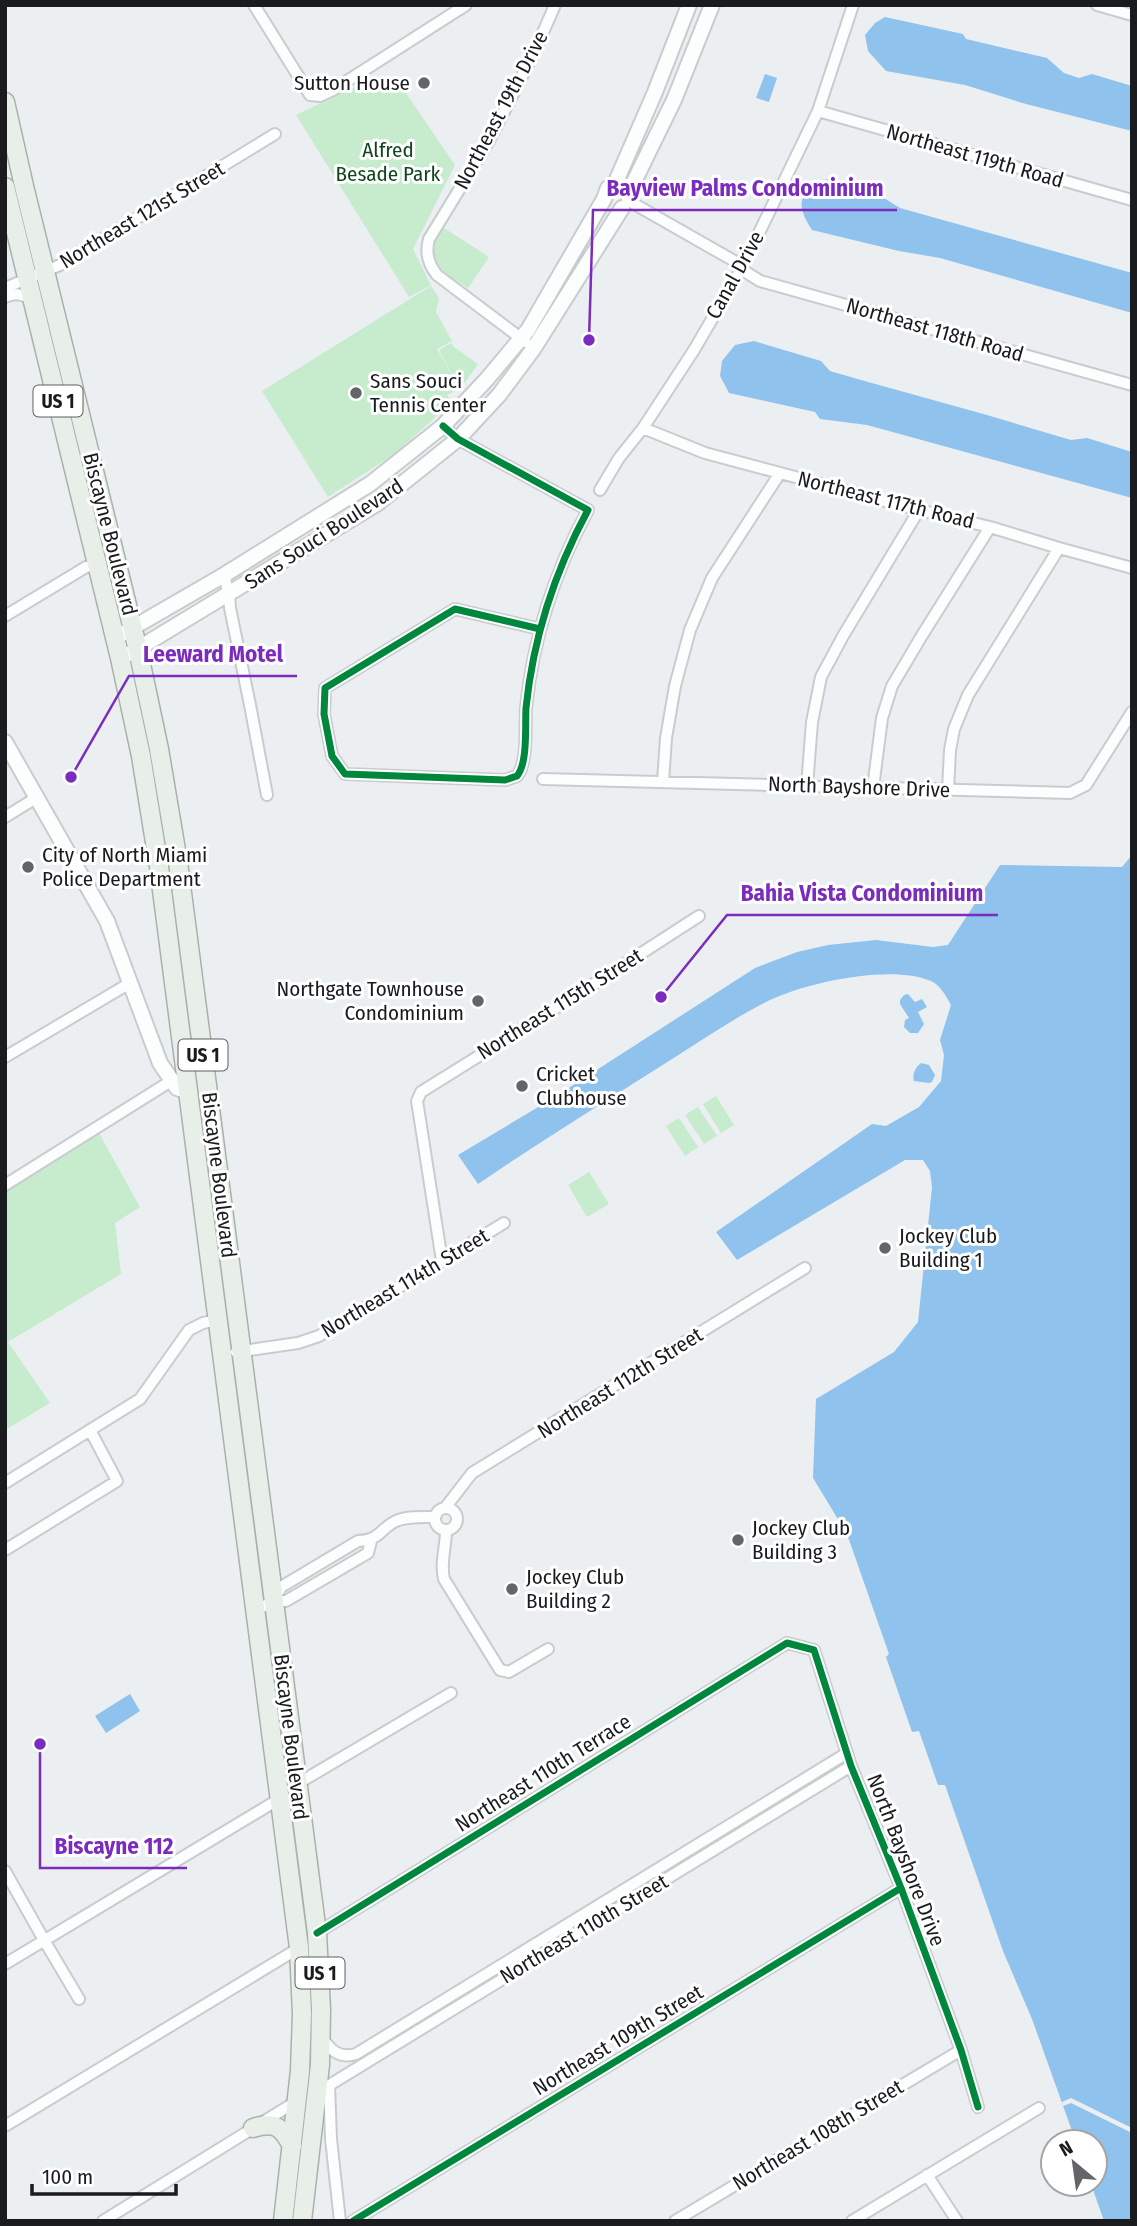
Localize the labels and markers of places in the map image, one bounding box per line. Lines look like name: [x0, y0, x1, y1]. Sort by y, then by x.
place label: Sutton House: [294, 70, 410, 96]
marker: Sutton House: [416, 75, 432, 91]
callout: Bayview Palms Condominium: [593, 166, 897, 210]
place label: Sans Souci Tennis Center: [370, 368, 487, 418]
marker: Sans Souci Tennis Center: [348, 385, 364, 401]
callout: Leeward Motel: [129, 632, 297, 676]
place label: City of North Miami Police Department: [42, 842, 207, 892]
marker: City of North Miami Police Department: [20, 859, 36, 875]
callout: Bahia Vista Condominium: [727, 871, 998, 915]
place label: Northgate Townhouse Condominium: [276, 976, 464, 1026]
marker: Northgate Townhouse Condominium: [470, 993, 486, 1009]
place label: Cricket Clubhouse: [536, 1061, 627, 1111]
marker: Cricket Clubhouse: [514, 1078, 530, 1094]
place label: Jockey Club Building 1: [899, 1223, 997, 1273]
marker: Jockey Club Building 1: [877, 1240, 893, 1256]
place label: Jockey Club Building 3: [752, 1515, 850, 1565]
marker: Jockey Club Building 3: [730, 1532, 746, 1548]
place label: Jockey Club Building 2: [526, 1564, 624, 1614]
marker: Jockey Club Building 2: [504, 1581, 520, 1597]
callout: Biscayne 112: [40, 1824, 187, 1868]

